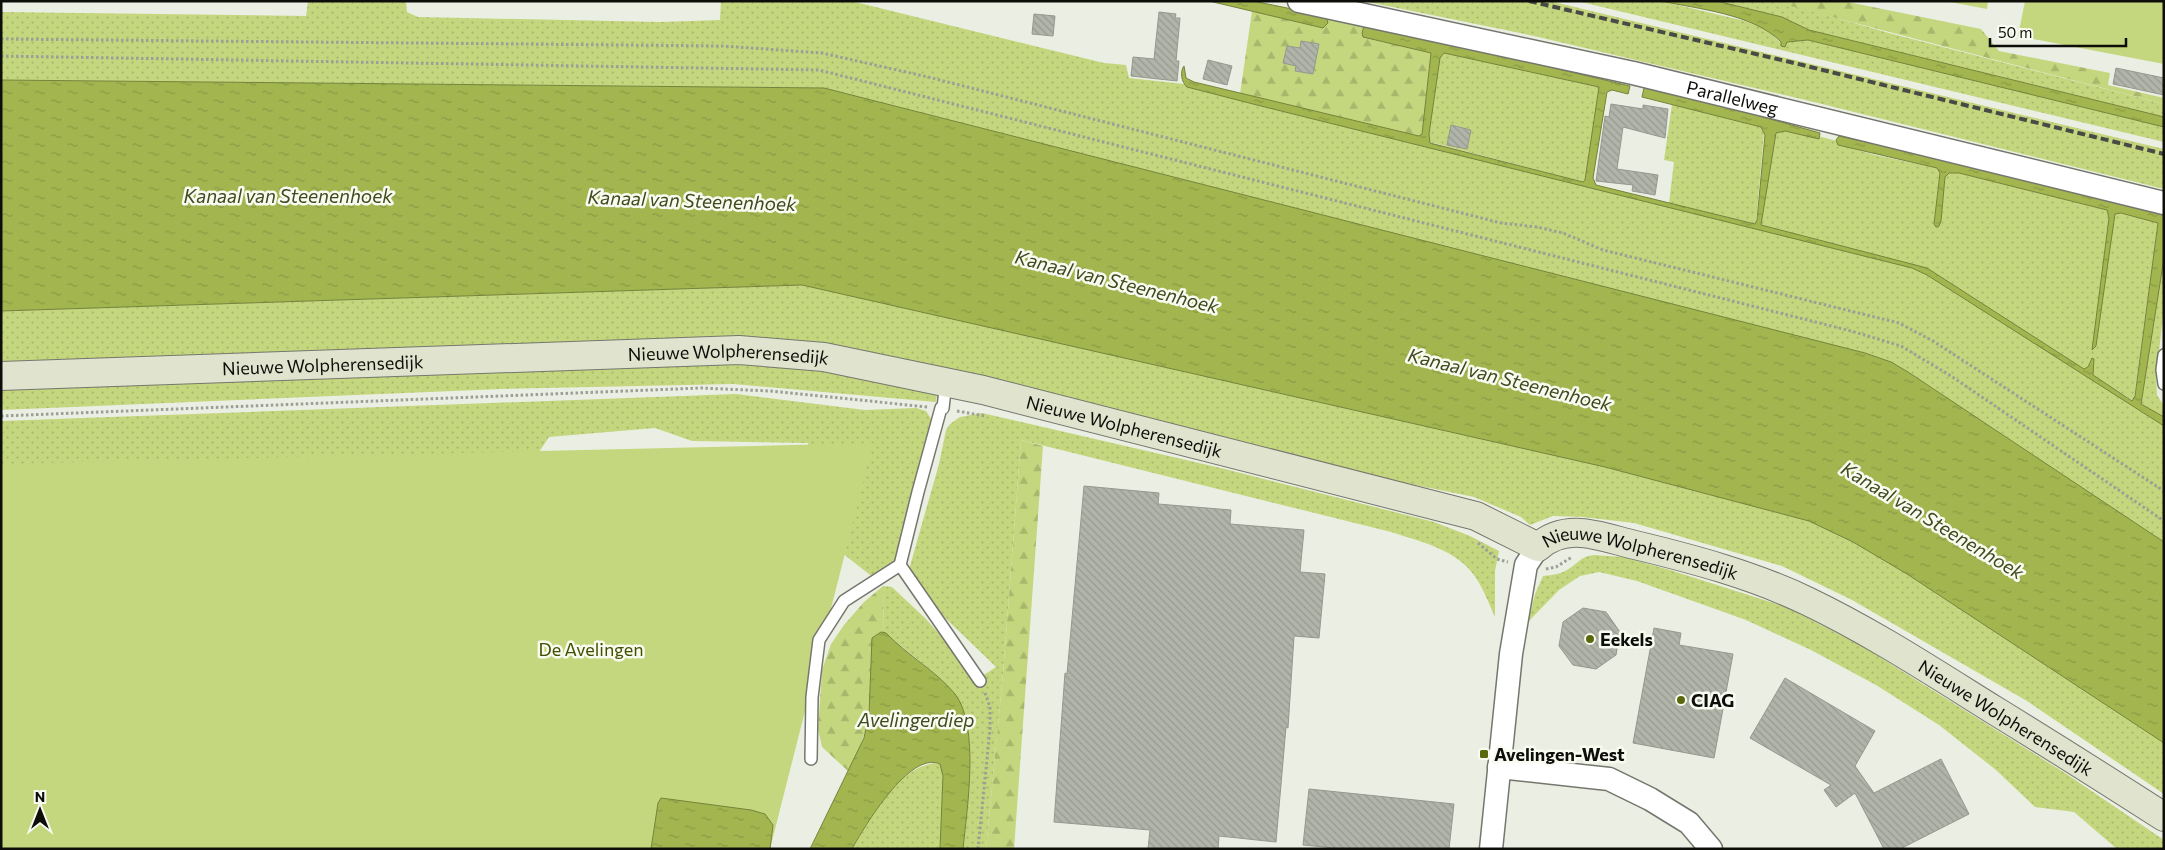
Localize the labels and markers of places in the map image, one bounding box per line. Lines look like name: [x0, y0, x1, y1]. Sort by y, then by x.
place label: Eekels: [1600, 628, 1653, 650]
marker: Eekels: [1584, 633, 1596, 645]
place label: CIAG: [1691, 689, 1734, 711]
marker: CIAG: [1675, 694, 1687, 706]
place label: Avelingen-West: [1494, 743, 1625, 765]
marker: Avelingen-West: [1478, 748, 1490, 760]

